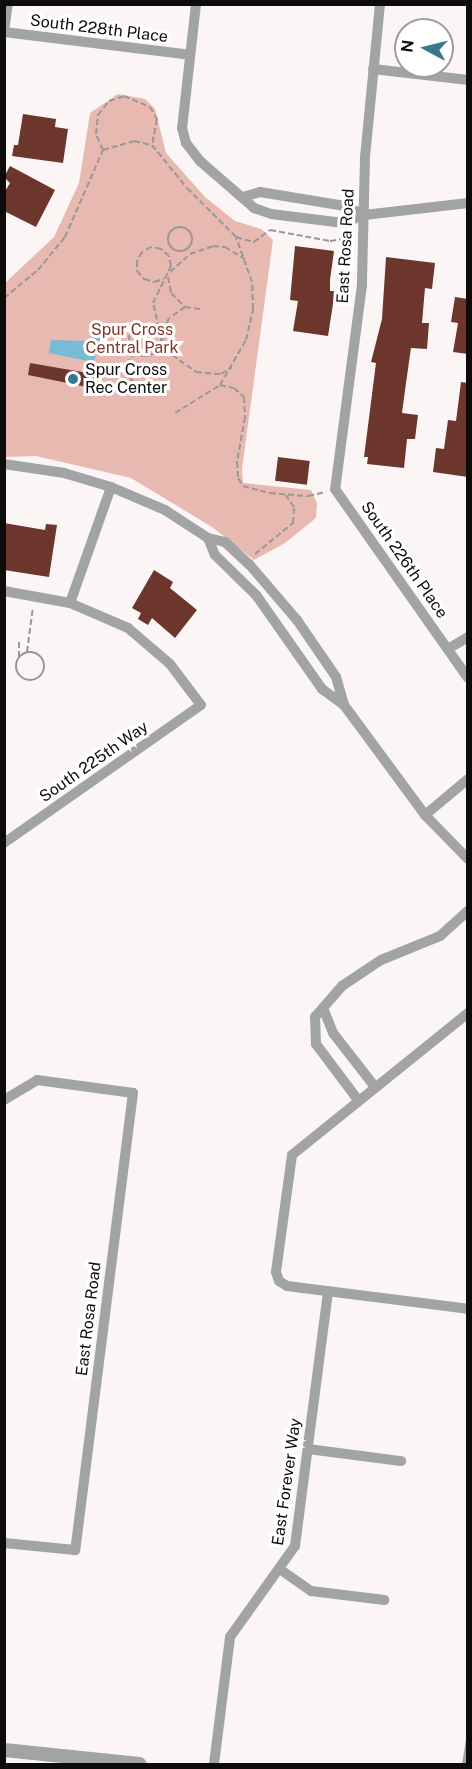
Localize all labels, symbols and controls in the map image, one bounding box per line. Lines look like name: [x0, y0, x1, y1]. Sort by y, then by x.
street label: South 228th Place: [29, 11, 169, 47]
north arrow: [394, 18, 454, 78]
text: N: [397, 39, 418, 53]
street label: East Rosa Road: [333, 188, 359, 304]
park label: Spur Cross Central Park: [86, 320, 178, 358]
place label: Spur Cross Rec Center: [85, 360, 167, 398]
marker: Spur Cross Rec Center: [66, 372, 80, 386]
street label: South 226th Place: [356, 498, 452, 622]
street label: South 225th Way: [36, 717, 152, 807]
street label: East Rosa Road: [72, 1261, 106, 1377]
street label: East Forever Way: [269, 1417, 305, 1547]

